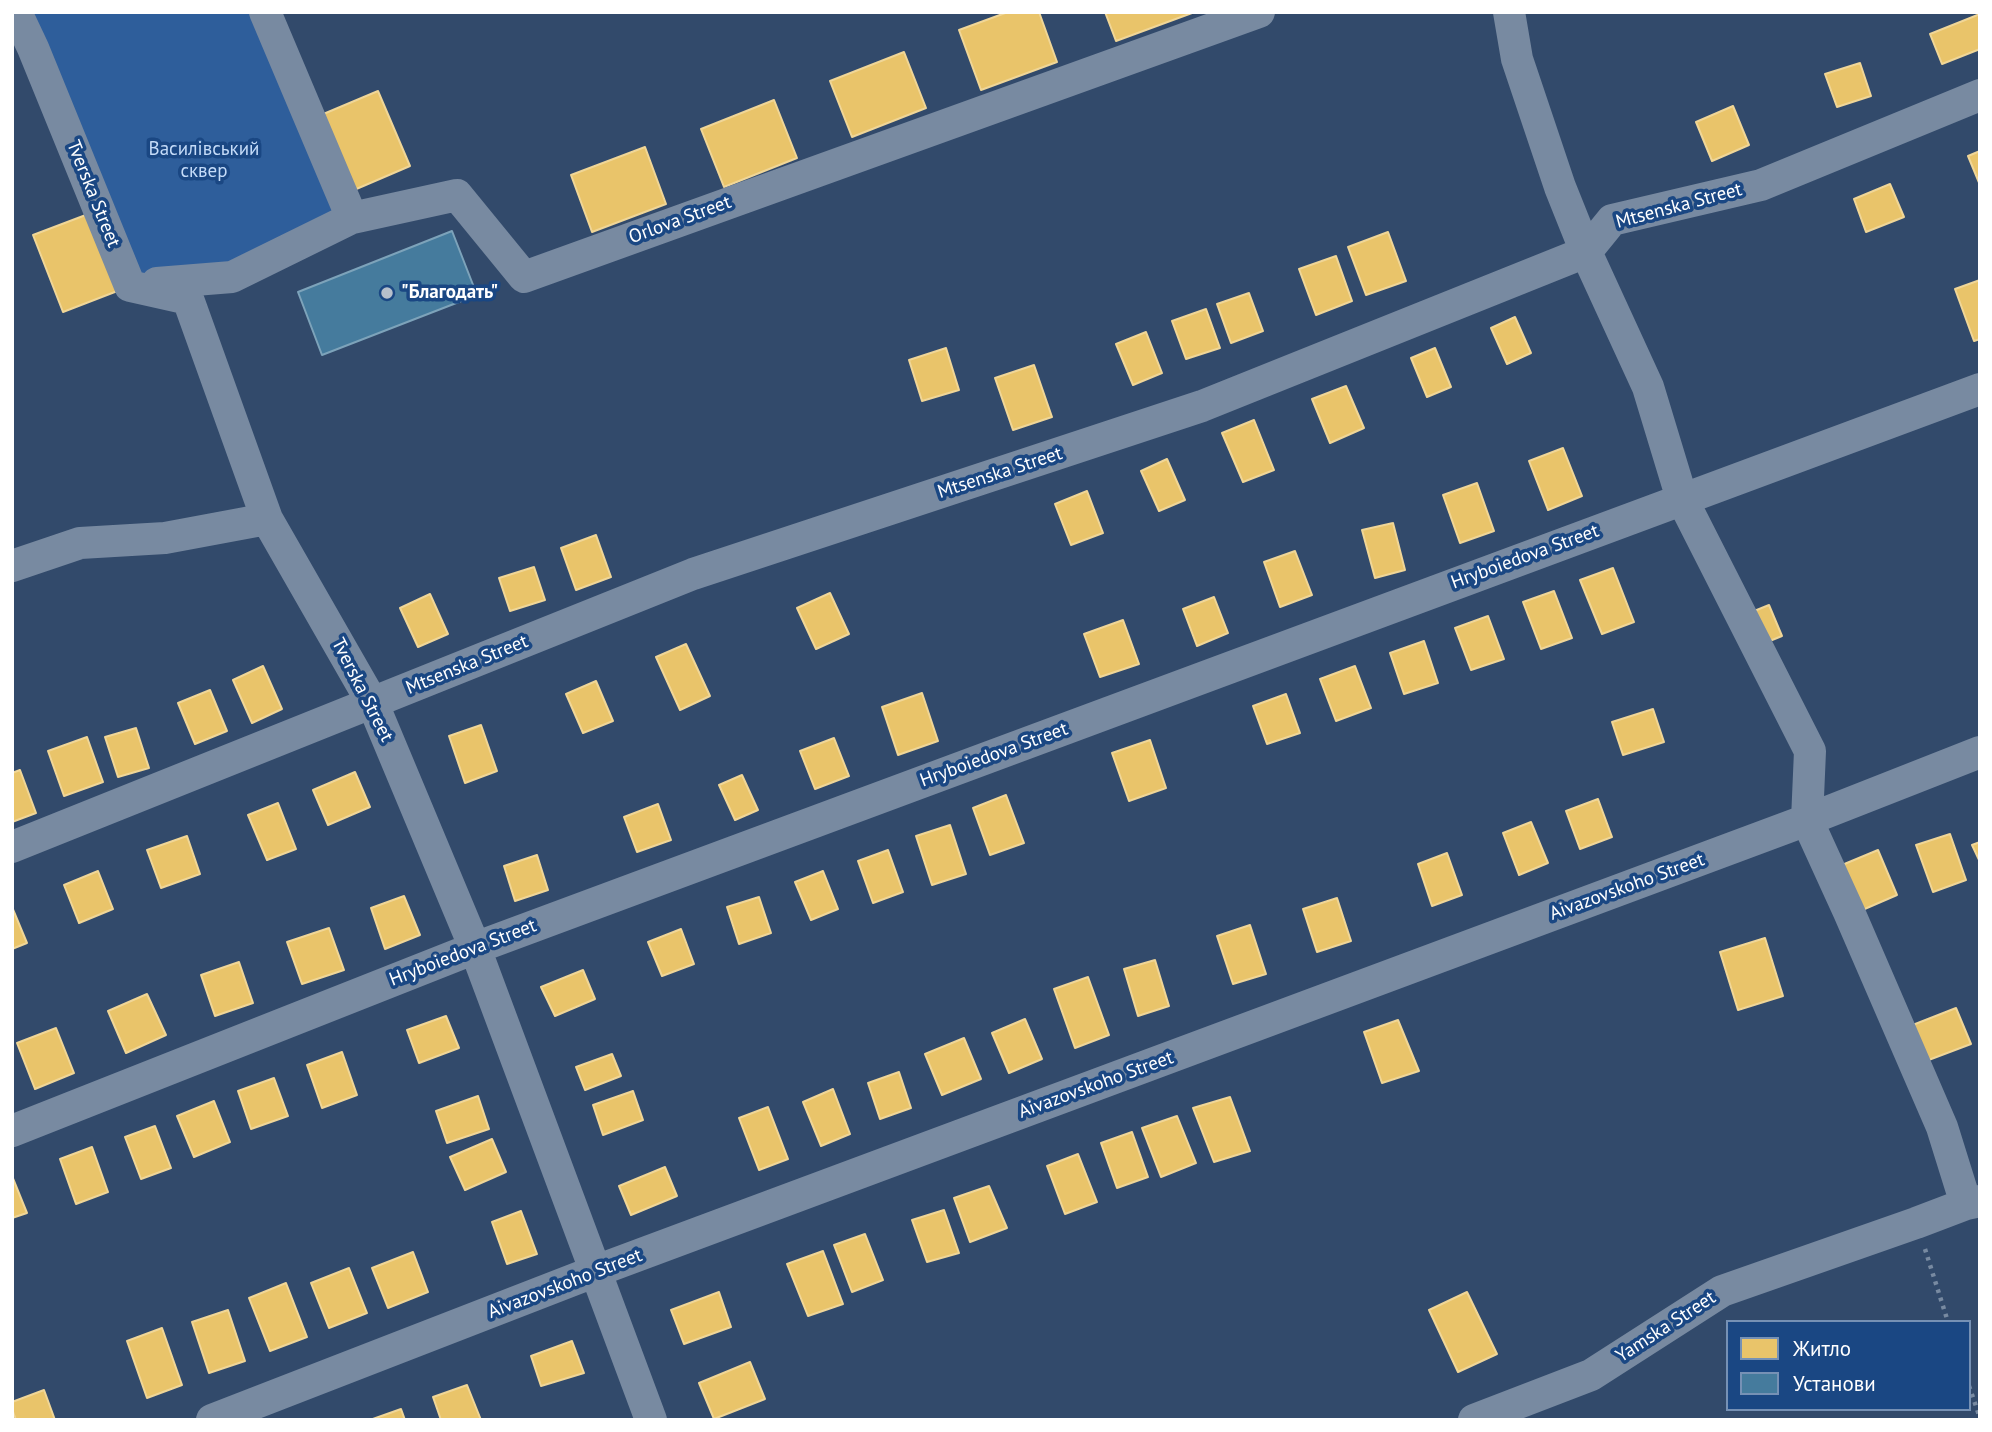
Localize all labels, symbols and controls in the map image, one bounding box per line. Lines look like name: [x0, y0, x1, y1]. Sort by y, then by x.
street label: Tverska Street: [61, 137, 125, 251]
park label: Василівський сквер: [149, 139, 259, 183]
street label: Mtsenska Street: [1613, 178, 1745, 234]
street label: Orlova Street: [626, 191, 734, 249]
place label: "Благодать": [401, 282, 498, 304]
marker: "Благодать": [379, 285, 395, 301]
street label: Mtsenska Street: [935, 442, 1065, 504]
street label: Hryboiedova Street: [1448, 520, 1602, 594]
street label: Mtsenska Street: [403, 630, 531, 700]
street label: Tverska Street: [326, 634, 398, 746]
street label: Hryboiedova Street: [917, 718, 1071, 792]
street label: Aivazovskoho Street: [1546, 848, 1708, 926]
street label: Hryboiedova Street: [386, 914, 540, 992]
street label: Aivazovskoho Street: [1015, 1046, 1177, 1124]
street label: Aivazovskoho Street: [485, 1244, 645, 1324]
street label: Yamska Street: [1612, 1286, 1720, 1368]
legend: [1726, 1320, 1971, 1411]
text: Житло: [1793, 1335, 1851, 1362]
text: Установи: [1793, 1370, 1876, 1397]

